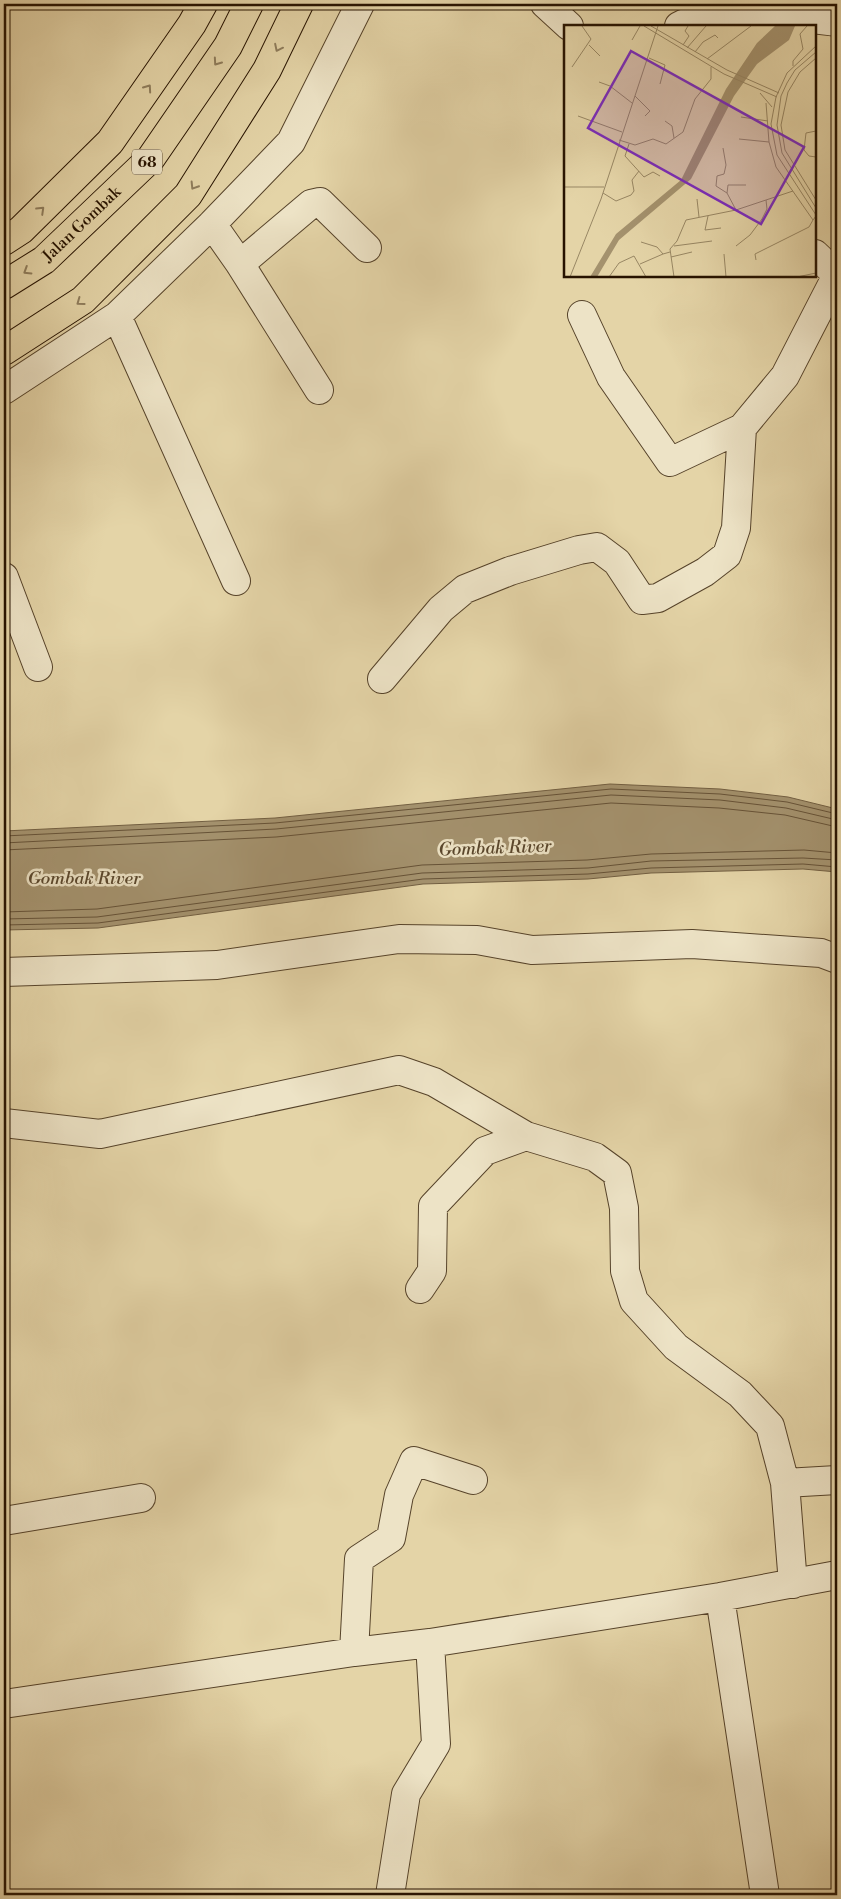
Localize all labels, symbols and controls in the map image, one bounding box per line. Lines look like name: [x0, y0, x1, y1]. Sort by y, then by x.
inset map: [564, 25, 816, 278]
one-way arrow: [274, 42, 284, 51]
one-way arrow: [214, 56, 223, 65]
one-way arrow: [142, 85, 151, 94]
road number: 68: [132, 150, 162, 174]
street label: Jalan Gombak: [37, 181, 126, 267]
one-way arrow: [190, 181, 200, 190]
one-way arrow: [35, 207, 44, 216]
one-way arrow: [23, 264, 32, 274]
one-way arrow: [77, 296, 86, 304]
water label: Gombak River: [438, 835, 552, 861]
water label: Gombak River: [27, 867, 141, 890]

